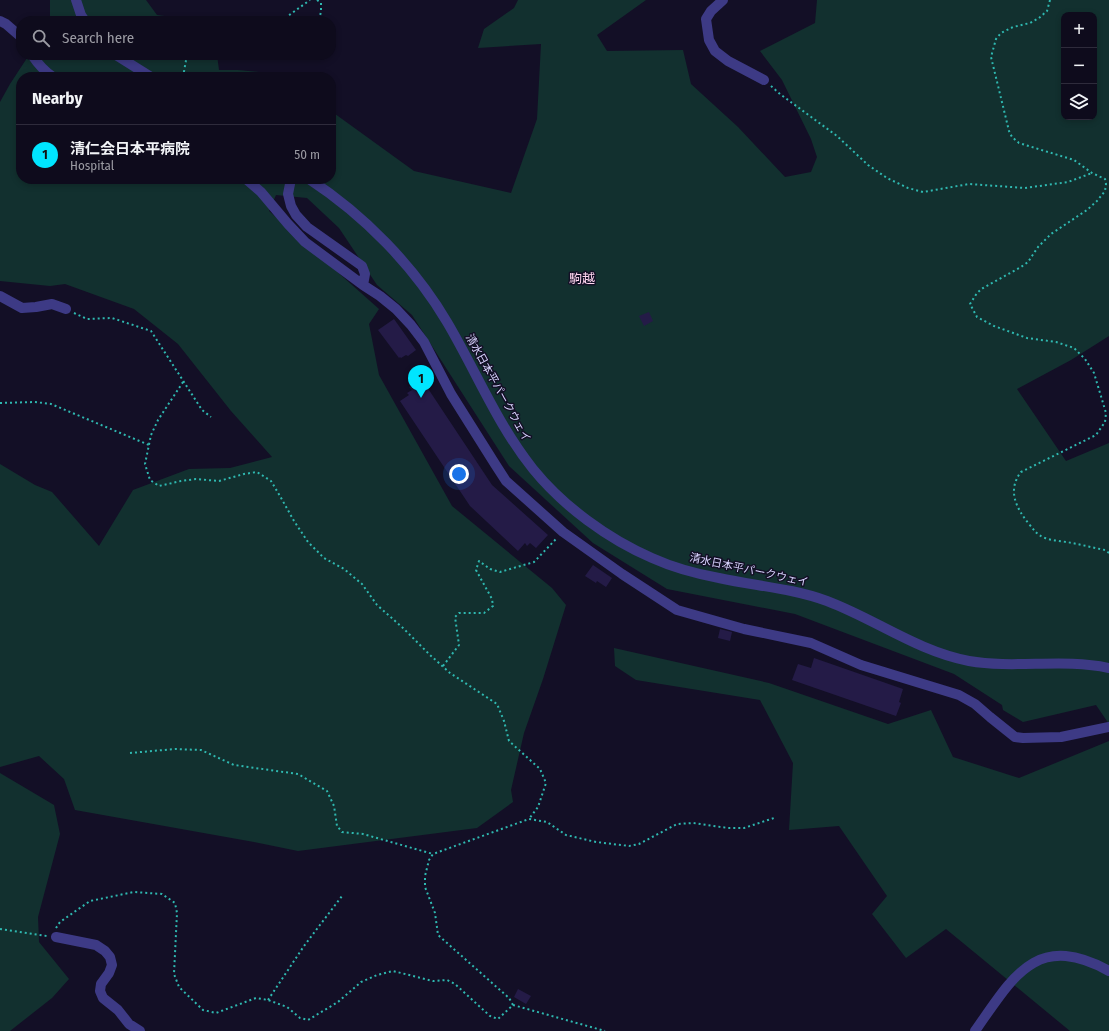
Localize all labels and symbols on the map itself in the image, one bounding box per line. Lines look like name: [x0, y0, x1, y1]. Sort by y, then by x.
district label: 駒越: [569, 271, 595, 286]
street label: 清水日本平パークウェイ: [463, 332, 533, 444]
pin: 1: [408, 365, 434, 398]
your location: [449, 464, 469, 484]
street label: 清水日本平パークウェイ: [688, 551, 810, 589]

